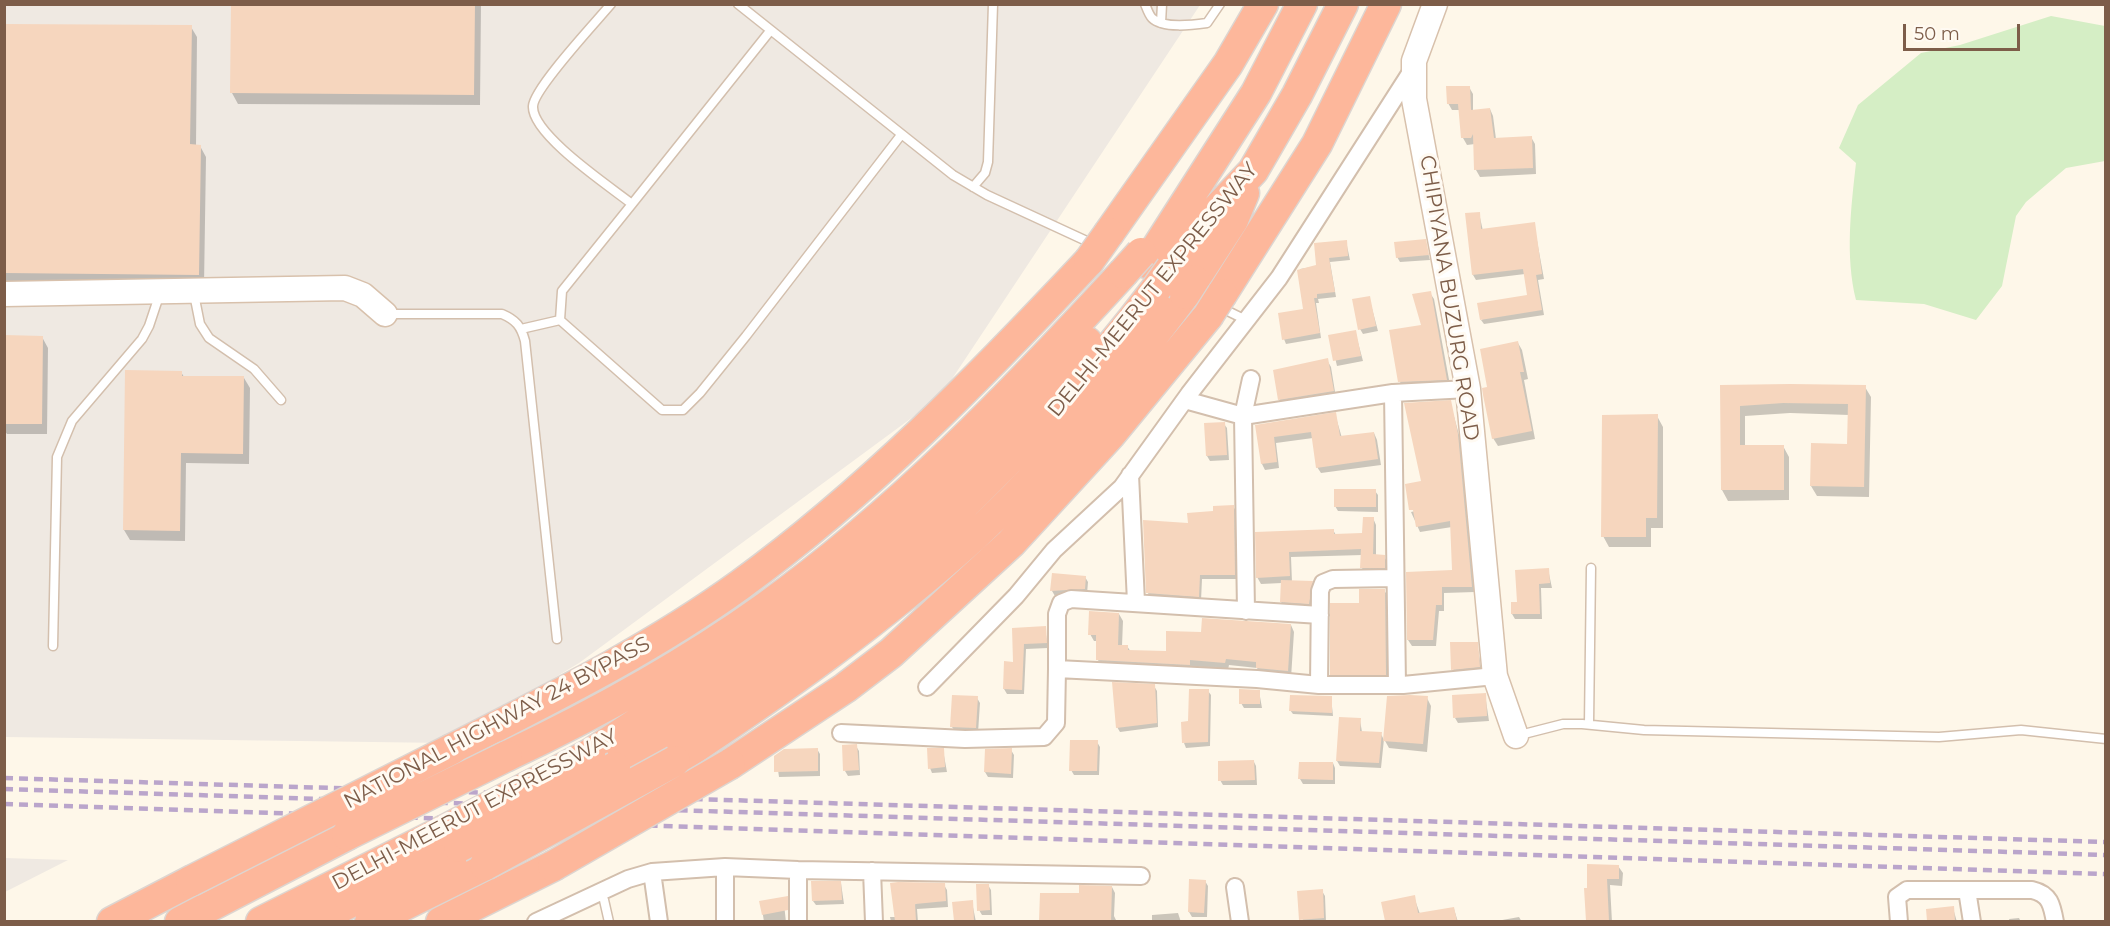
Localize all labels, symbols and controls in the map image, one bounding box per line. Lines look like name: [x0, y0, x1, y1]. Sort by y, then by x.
scale bar: [1906, 12, 2023, 50]
text: 50 m: [1914, 23, 1960, 45]
street label: CHIPIYANA BUZURG ROAD: [1414, 153, 1484, 443]
street label: DELHI-MEERUT EXPRESSWAY: [1043, 158, 1263, 422]
street label: NATIONAL HIGHWAY 24 BYPASS: [340, 631, 654, 815]
street label: DELHI-MEERUT EXPRESSWAY: [328, 724, 622, 896]

